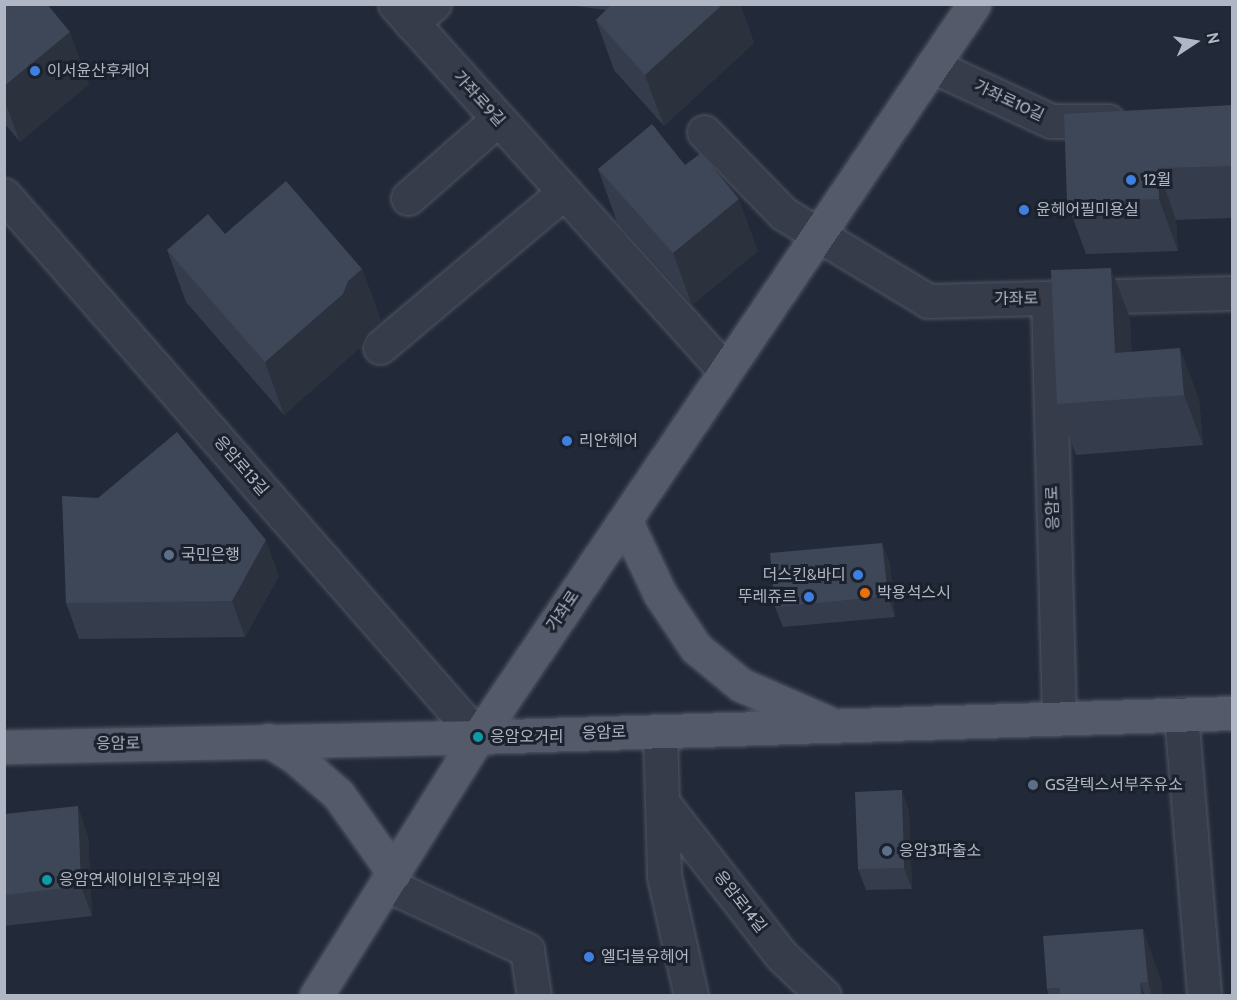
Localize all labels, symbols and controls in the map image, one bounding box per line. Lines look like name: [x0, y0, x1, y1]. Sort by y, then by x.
north arrow: [1165, 12, 1225, 72]
text: N: [1203, 31, 1224, 46]
place label: 이서윤산후케어: [47, 61, 150, 81]
marker: 이서윤산후케어: [28, 64, 42, 78]
street label: 가좌로9길: [449, 67, 509, 131]
street label: 가좌로10길: [971, 76, 1047, 126]
place label: 12월: [1143, 170, 1171, 190]
marker: 12월: [1124, 173, 1138, 187]
place label: 윤헤어필미용실: [1036, 200, 1139, 220]
marker: 윤헤어필미용실: [1017, 203, 1031, 217]
street label: 가좌로: [994, 289, 1038, 309]
place label: 리안헤어: [579, 431, 638, 451]
street label: 응암로13길: [210, 432, 272, 500]
marker: 리안헤어: [560, 434, 574, 448]
street label: 응암로: [1043, 486, 1063, 530]
place label: 국민은행: [181, 545, 240, 565]
marker: 국민은행: [162, 548, 176, 562]
place label: 더스킨&바디: [763, 565, 846, 585]
marker: 더스킨&바디: [851, 568, 865, 582]
place label: 박용석스시: [877, 583, 951, 603]
marker: 박용석스시: [858, 586, 872, 600]
street label: 가좌로: [543, 587, 583, 635]
place label: 뚜레쥬르: [738, 587, 797, 607]
marker: 뚜레쥬르: [802, 590, 816, 604]
street label: 응암로: [582, 723, 626, 743]
place label: 응암오거리: [490, 727, 564, 747]
marker: 응암오거리: [471, 730, 485, 744]
street label: 응암로: [96, 734, 140, 754]
place label: GS칼텍스서부주유소: [1045, 775, 1183, 795]
marker: GS칼텍스서부주유소: [1026, 778, 1040, 792]
place label: 응암3파출소: [899, 841, 981, 861]
marker: 응암3파출소: [880, 844, 894, 858]
street label: 응암로14길: [710, 867, 770, 937]
place label: 응암연세이비인후과의원: [59, 870, 221, 890]
marker: 응암연세이비인후과의원: [40, 873, 54, 887]
place label: 엘더블유헤어: [601, 947, 689, 967]
marker: 엘더블유헤어: [582, 950, 596, 964]

